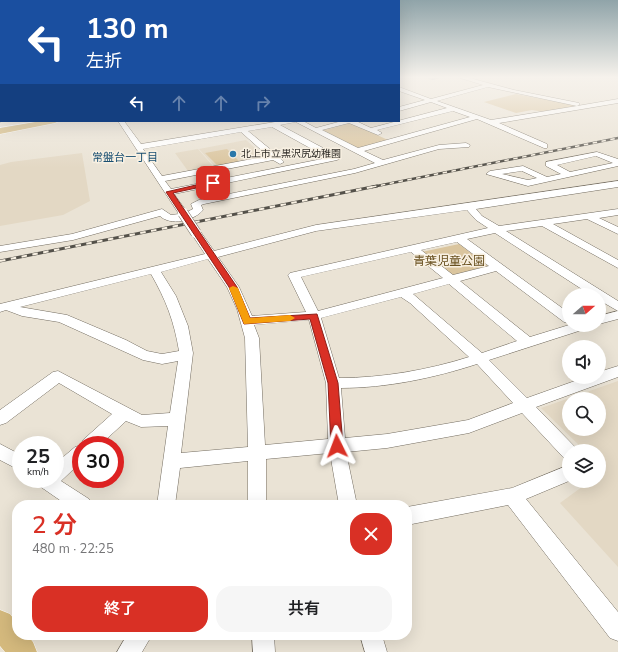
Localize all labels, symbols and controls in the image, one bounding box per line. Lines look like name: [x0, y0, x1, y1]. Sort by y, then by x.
text: 130 m: [86, 10, 169, 48]
icon: left: [20, 16, 72, 68]
text: 左折: [86, 49, 122, 73]
icon: left: [126, 92, 148, 114]
icon: ahead: [168, 92, 190, 114]
icon: ahead: [210, 92, 232, 114]
icon: right: [252, 92, 274, 114]
place label: 北上市立黒沢尻幼稚園: [241, 147, 341, 161]
marker: 北上市立黒沢尻幼稚園: [228, 149, 238, 159]
district label: 常盤台一丁目: [92, 150, 158, 165]
pin: [196, 166, 230, 200]
icon: arrive: [202, 172, 224, 194]
park label: 青葉児童公園: [413, 253, 485, 269]
north arrow: [562, 288, 606, 332]
map controls: [562, 288, 606, 488]
button: sound: [562, 340, 606, 384]
button: search: [562, 392, 606, 436]
position arrow: [316, 425, 358, 467]
speed limit sign: 30: [72, 436, 124, 488]
text: 25: [26, 443, 50, 470]
button: layers: [562, 444, 606, 488]
text: km/h: [27, 465, 49, 479]
text: 2 分: [32, 509, 77, 541]
button: close: [350, 513, 392, 555]
text: 480 m · 22:25: [32, 540, 114, 558]
button: 終了: [32, 586, 208, 632]
button: 共有: [216, 586, 392, 632]

